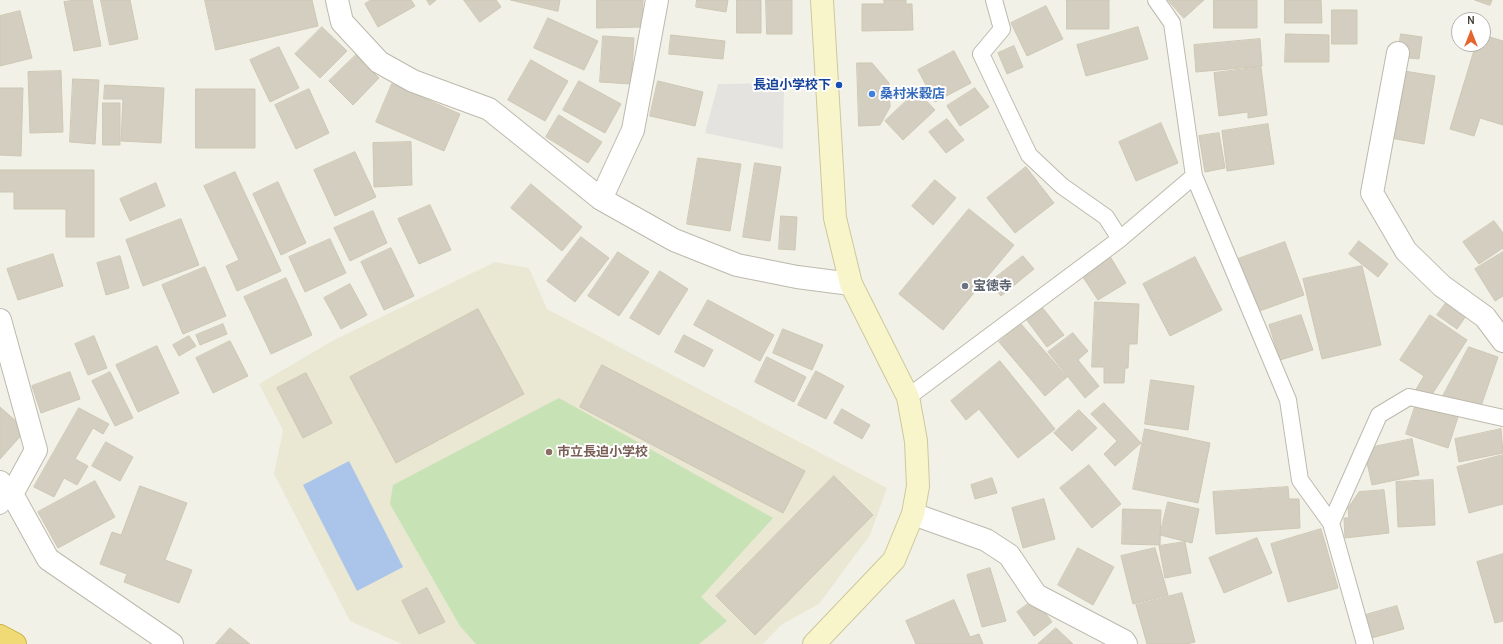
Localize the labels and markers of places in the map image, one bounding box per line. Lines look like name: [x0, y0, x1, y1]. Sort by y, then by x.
place label: 長迫小学校下: [753, 77, 831, 93]
marker: 長迫小学校下: [834, 80, 844, 90]
place label: 桑村米穀店: [880, 86, 945, 102]
marker: 桑村米穀店: [867, 89, 877, 99]
place label: 宝徳寺: [973, 278, 1012, 294]
marker: 宝徳寺: [960, 281, 970, 291]
place label: 市立長迫小学校: [557, 444, 648, 460]
marker: 市立長迫小学校: [544, 447, 554, 457]

